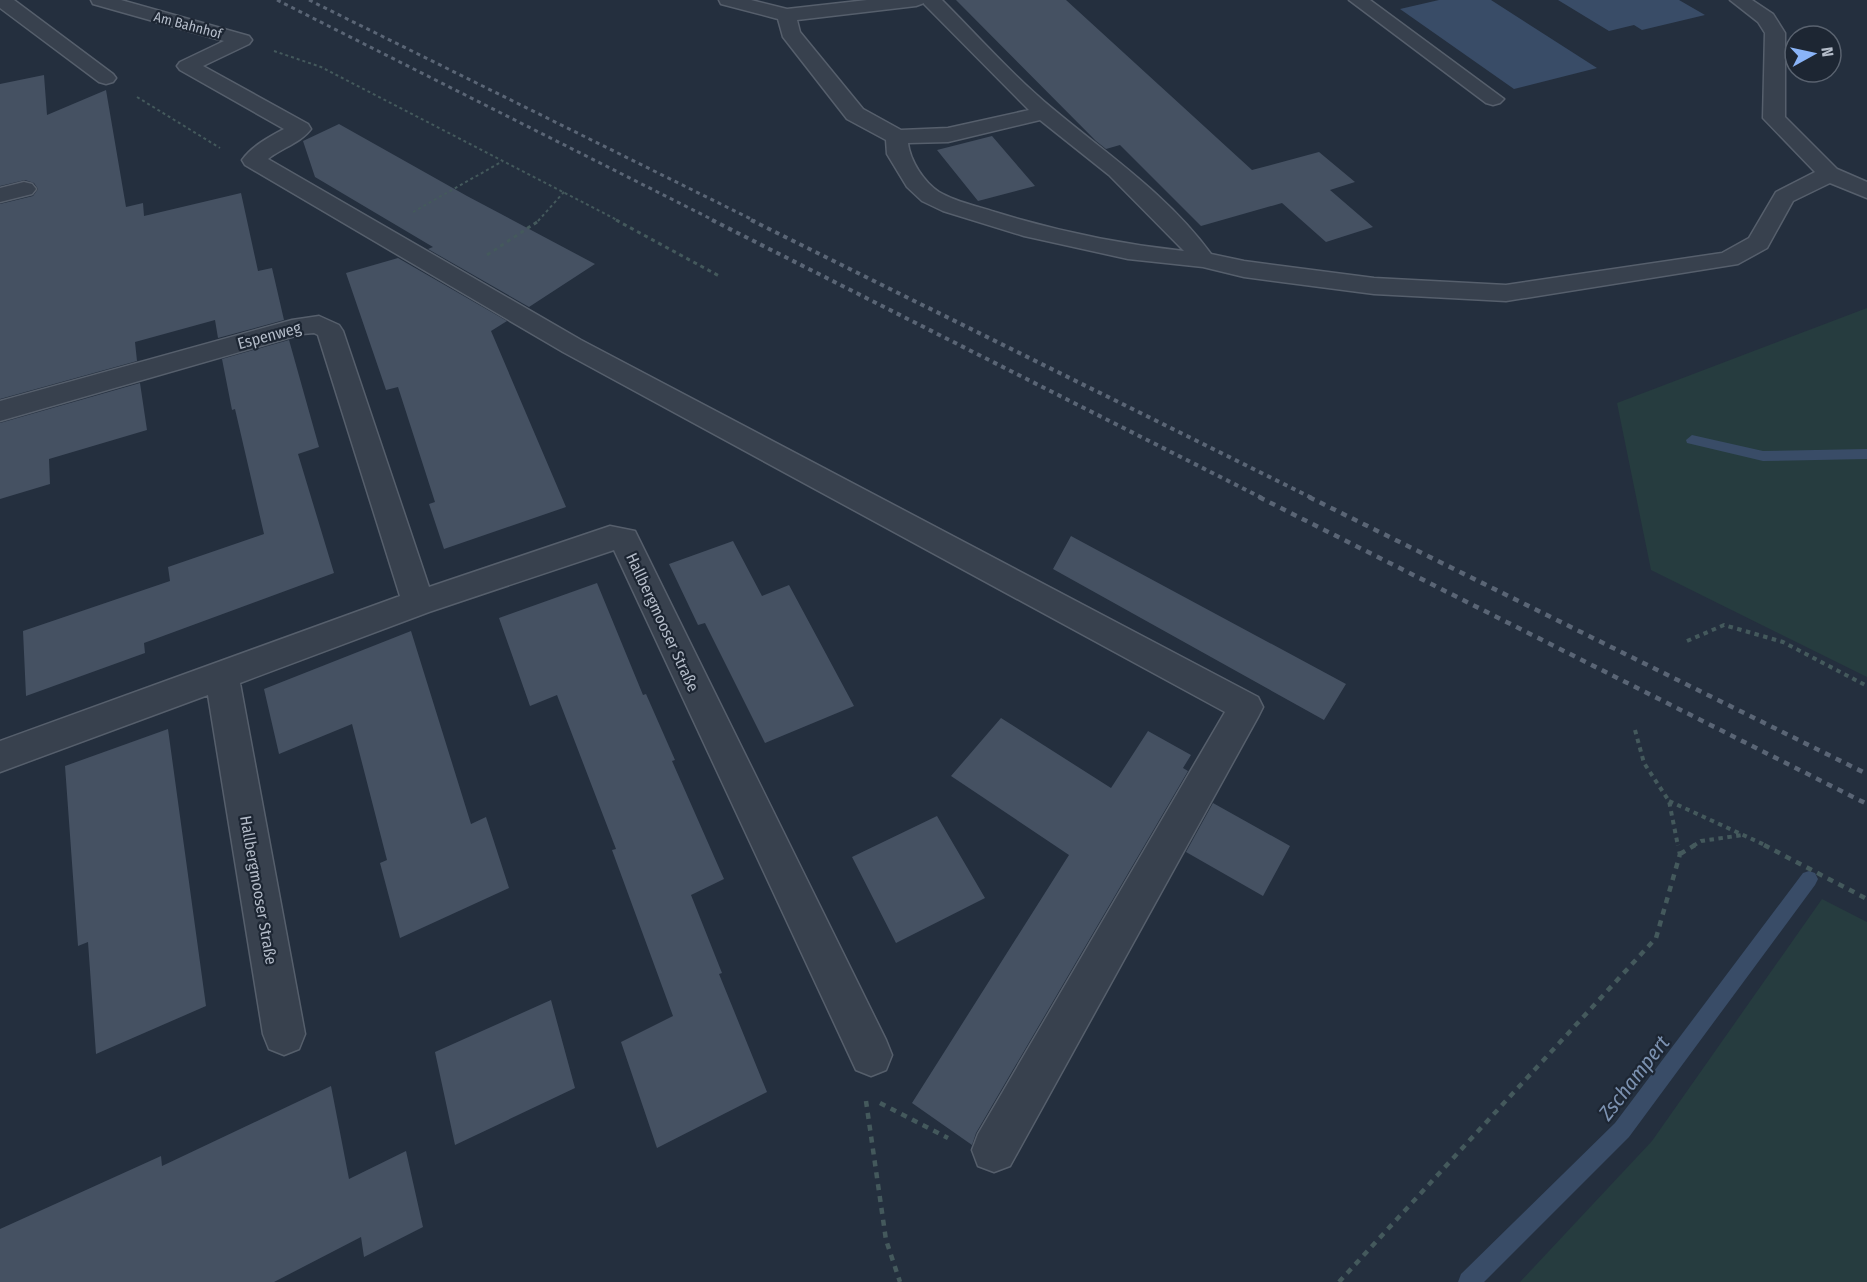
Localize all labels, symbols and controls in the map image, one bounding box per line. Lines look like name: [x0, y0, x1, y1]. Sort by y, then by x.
street label: Am Bahnhof: [152, 8, 225, 43]
north arrow: [1783, 24, 1843, 84]
text: N: [1817, 46, 1837, 58]
street label: Espenweg: [235, 318, 303, 353]
street label: Hallbergmooser Straße: [622, 550, 703, 695]
street label: Hallbergmooser Straße: [236, 814, 281, 966]
water label: Zschampert: [1592, 1030, 1675, 1126]

